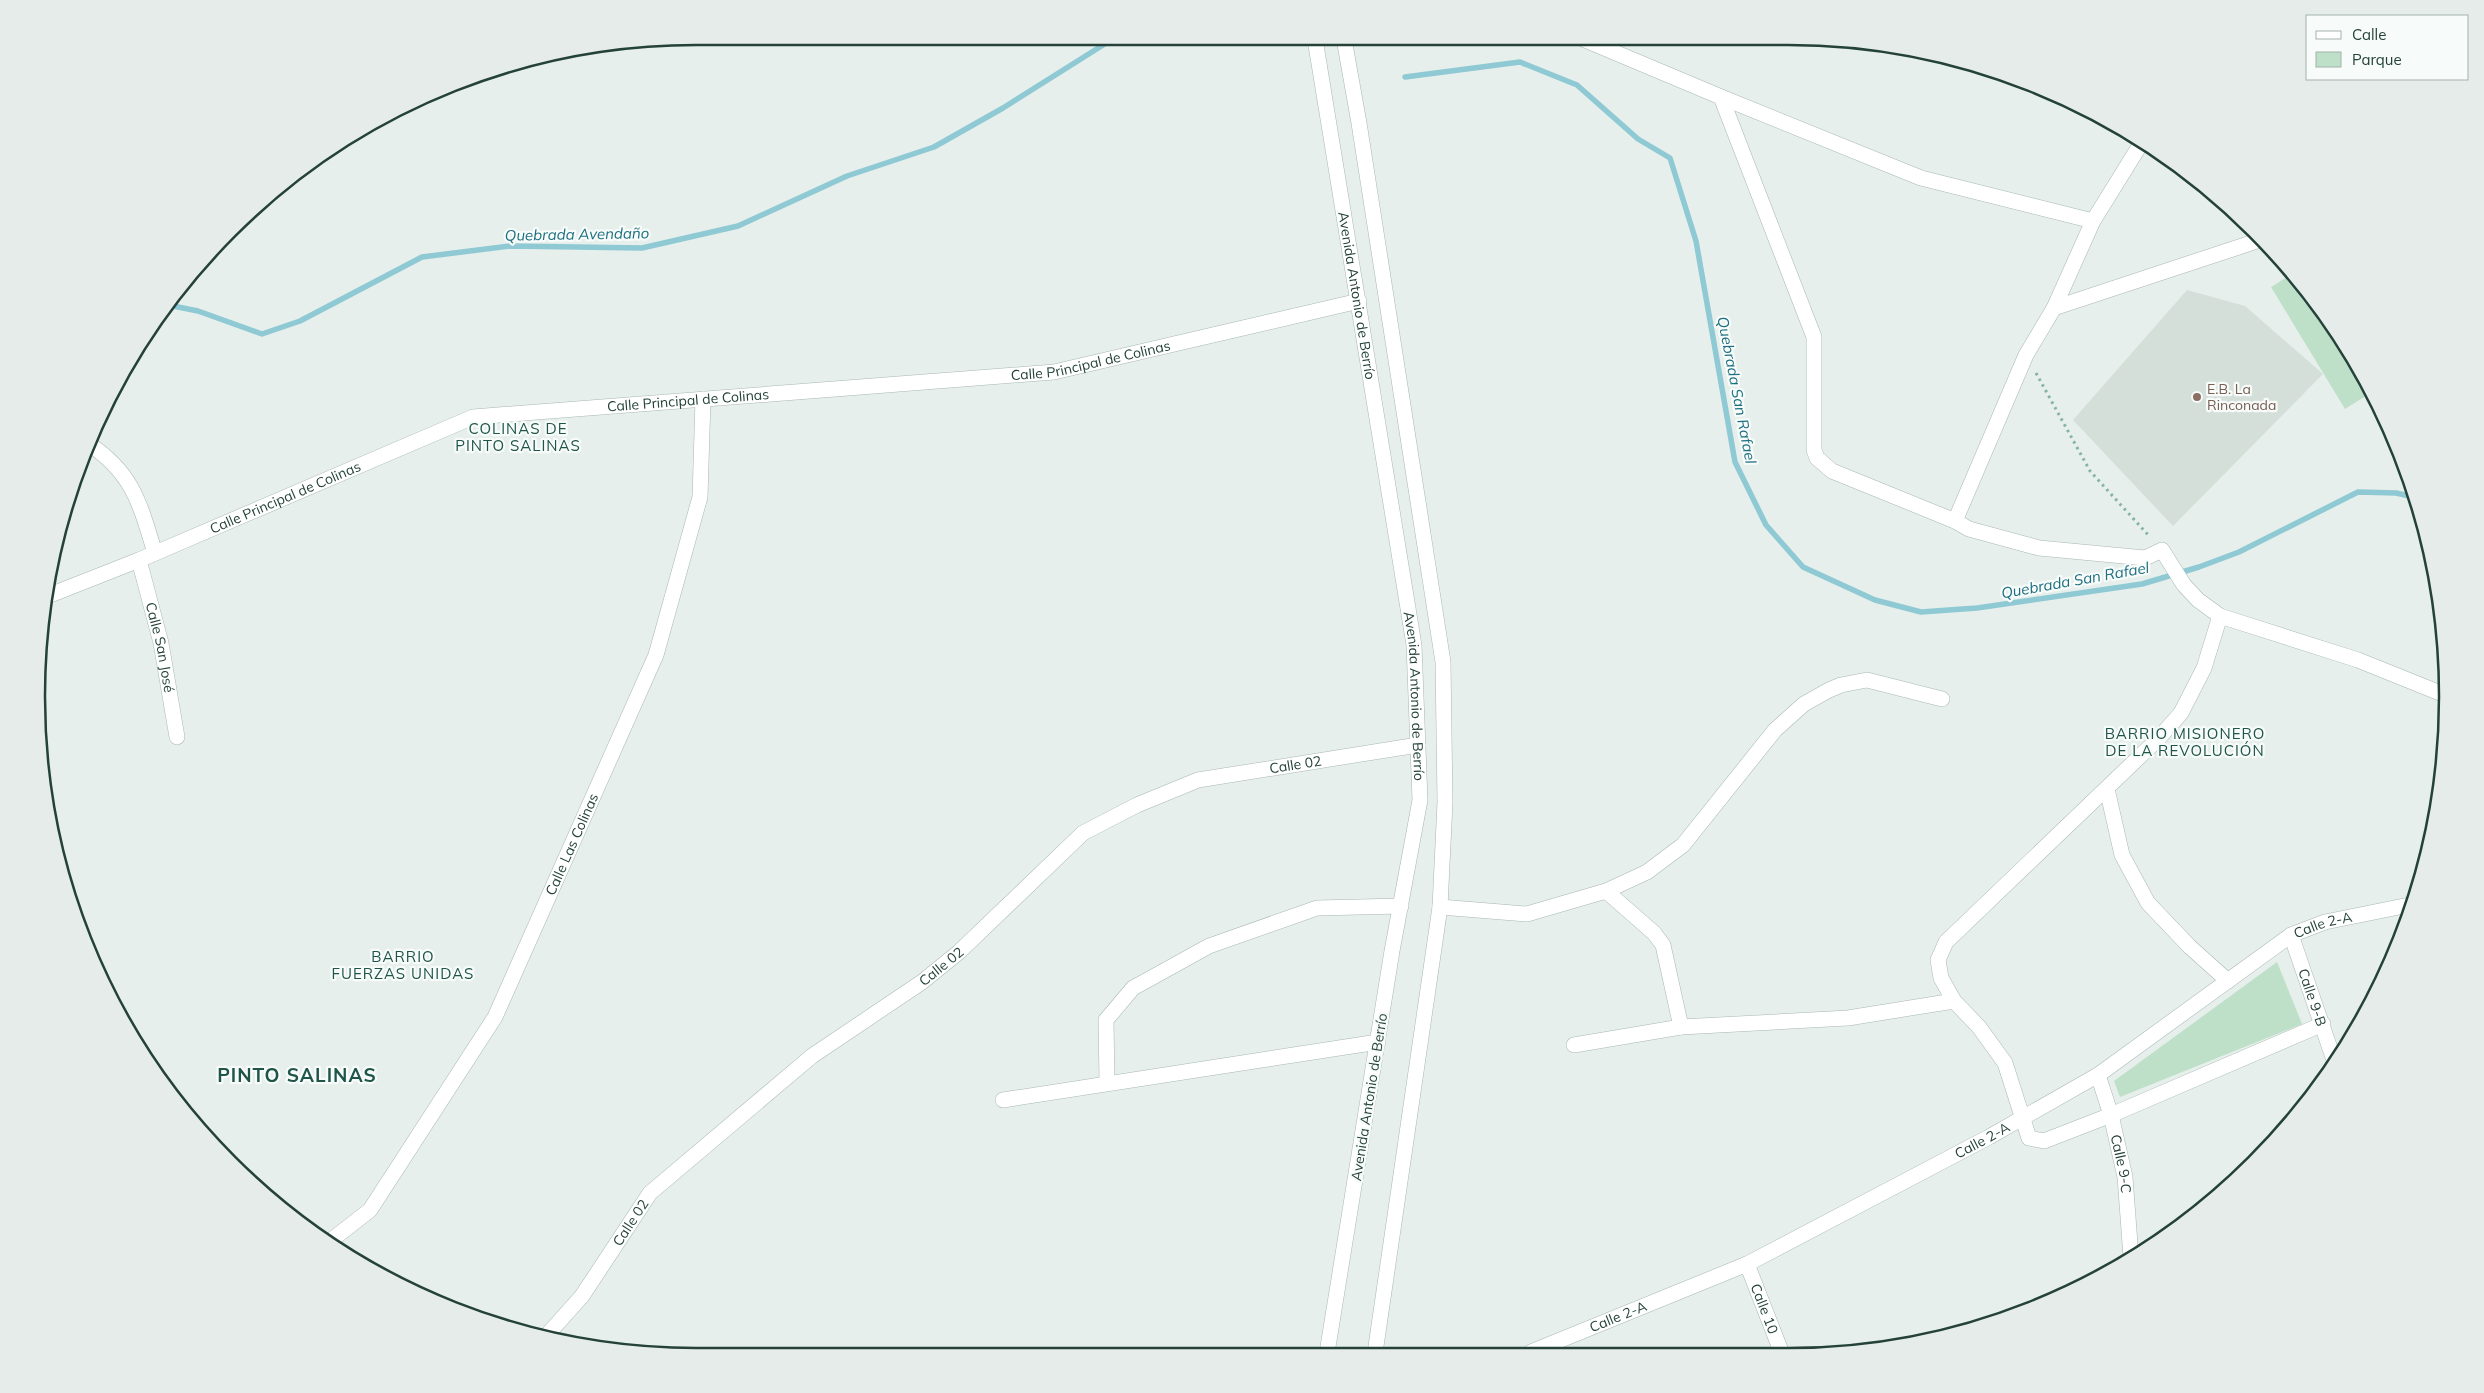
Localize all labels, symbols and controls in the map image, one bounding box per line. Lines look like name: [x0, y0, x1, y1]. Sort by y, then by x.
legend: [2306, 15, 2469, 80]
text: Calle: [2352, 25, 2386, 44]
text: Parque: [2352, 50, 2402, 69]
street label: Avenida Antonio de Berrío: [1334, 210, 1379, 381]
water label: Quebrada Avendaño: [505, 223, 650, 245]
water label: Quebrada San Rafael: [1713, 315, 1761, 466]
street label: Calle Principal de Colinas: [1010, 336, 1172, 384]
place label: E.B. La Rinconada: [2207, 380, 2276, 414]
street label: Calle Principal de Colinas: [606, 385, 770, 416]
marker: E.B. La Rinconada: [2191, 391, 2203, 403]
district label: COLINAS DE PINTO SALINAS: [455, 419, 581, 455]
street label: Calle Principal de Colinas: [207, 457, 363, 538]
water label: Quebrada San Rafael: [2000, 558, 2151, 602]
street label: Calle San José: [142, 600, 178, 694]
street label: Avenida Antonio de Berrío: [1400, 610, 1428, 781]
district label: BARRIO MISIONERO DE LA REVOLUCIÓN: [2105, 724, 2265, 760]
street label: Calle 02: [1268, 751, 1323, 778]
street label: Calle Las Colinas: [541, 790, 602, 898]
street label: Calle 2-A: [2291, 908, 2354, 942]
street label: Calle 02: [915, 943, 967, 990]
district label: BARRIO FUERZAS UNIDAS: [332, 947, 474, 983]
street label: Calle 9-B: [2294, 966, 2331, 1029]
street label: Avenida Antonio de Berrío: [1347, 1012, 1391, 1182]
district label: PINTO SALINAS: [217, 1063, 377, 1087]
street label: Calle 2-A: [1952, 1118, 2014, 1162]
street label: Calle 9-C: [2107, 1133, 2135, 1194]
street label: Calle 02: [609, 1196, 652, 1249]
street label: Calle 10: [1747, 1281, 1782, 1336]
street label: Calle 2-A: [1587, 1297, 1650, 1336]

